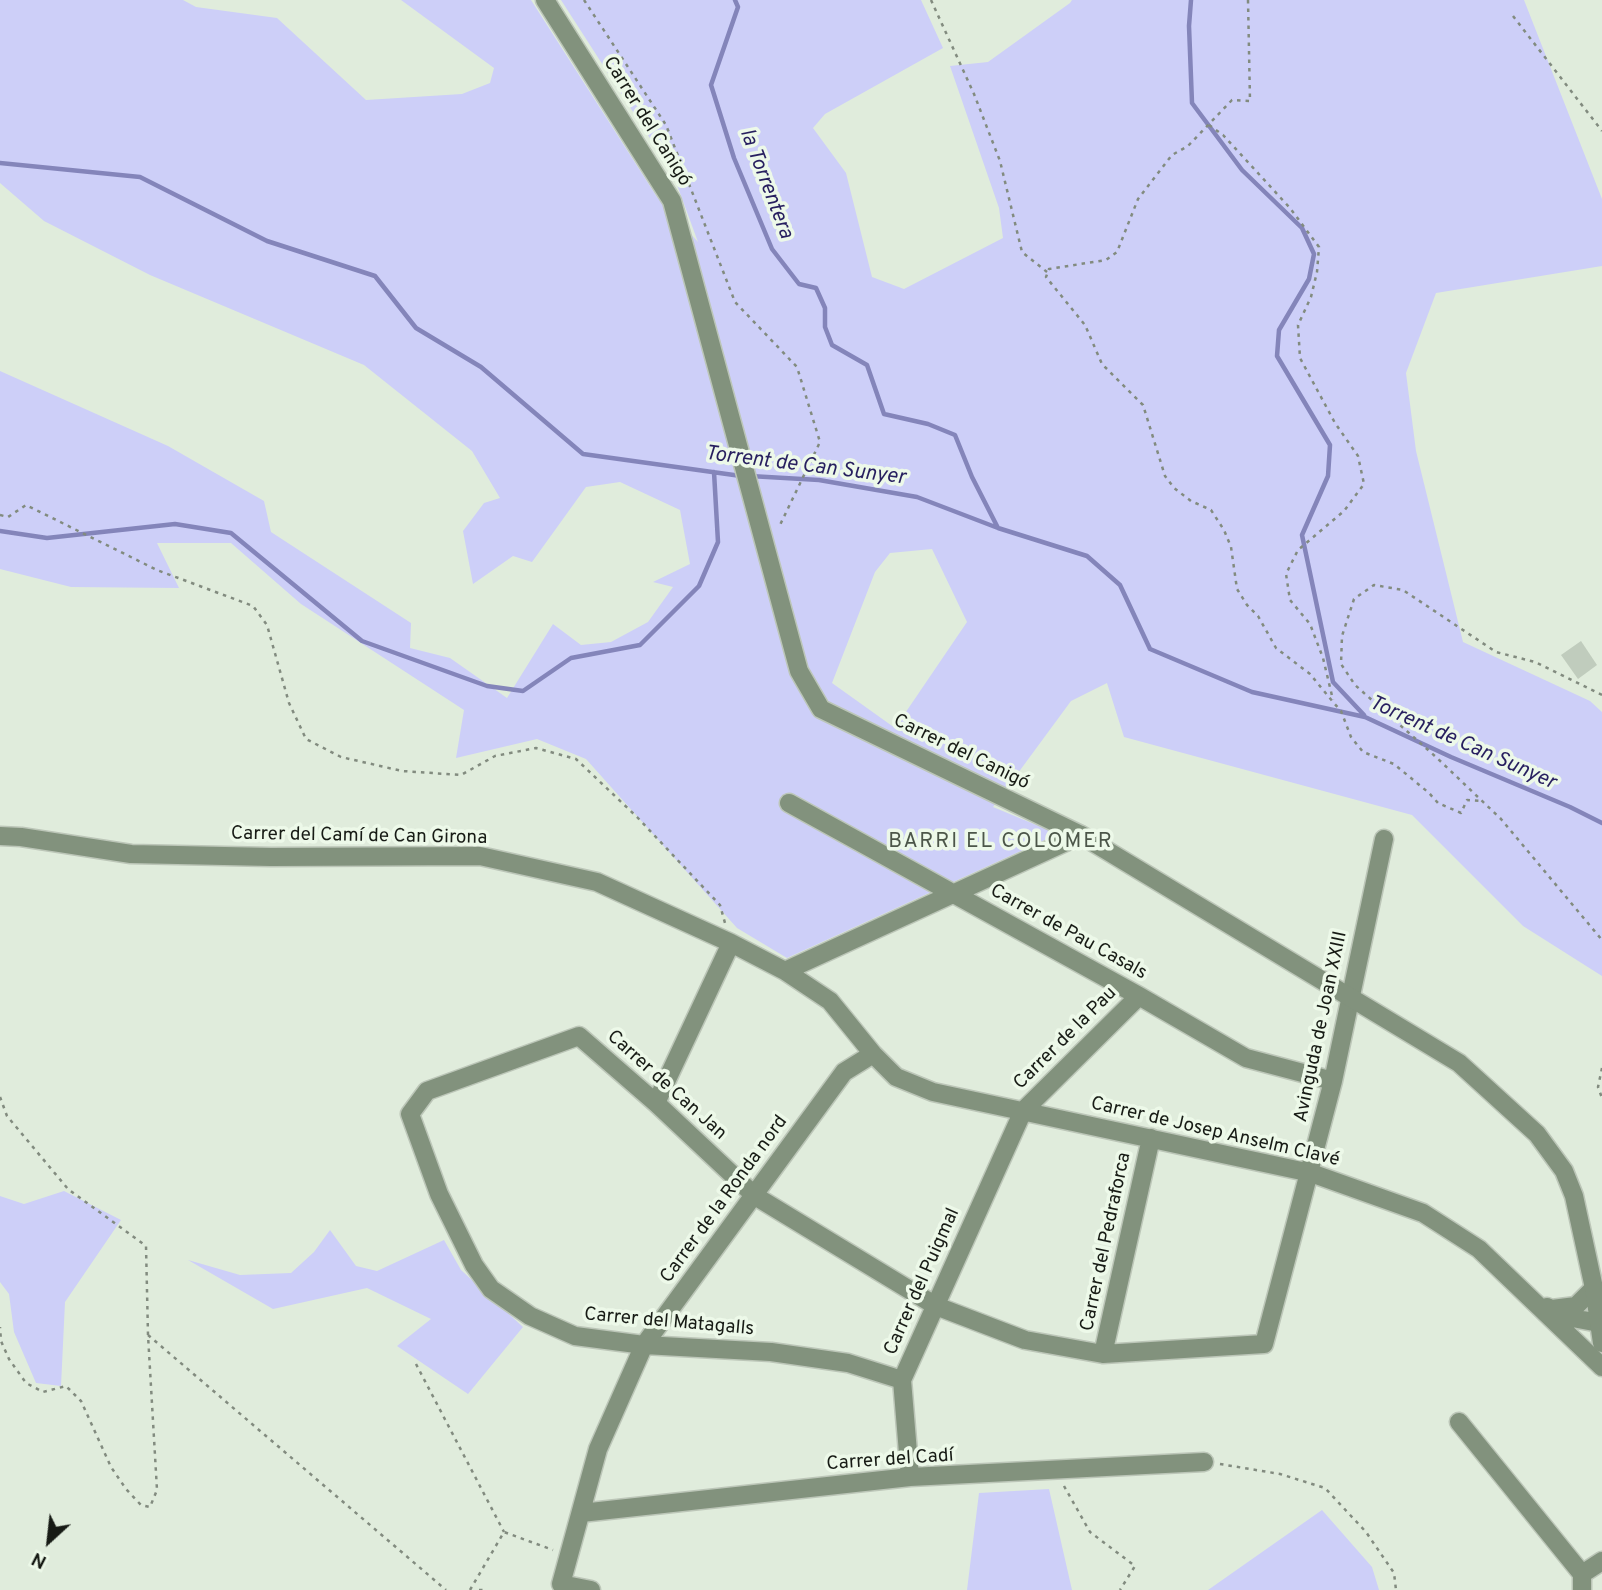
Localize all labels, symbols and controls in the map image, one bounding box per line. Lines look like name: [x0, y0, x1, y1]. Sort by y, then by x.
street label: Carrer del Canigó: [597, 53, 695, 191]
water label: la Torrentera: [732, 125, 798, 243]
water label: Torrent de Can Sunyer: [703, 442, 907, 492]
water label: Torrent de Can Sunyer: [1365, 691, 1559, 797]
street label: Carrer del Canigó: [889, 710, 1033, 796]
street label: Carrer del Camí de Can Girona: [231, 823, 487, 851]
district label: BARRI EL COLOMER: [890, 830, 1112, 856]
street label: Carrer de Pau Casals: [985, 880, 1151, 986]
street label: Avinguda de Joan XXIII: [1291, 929, 1353, 1125]
street label: Carrer de la Pau: [1010, 983, 1122, 1095]
street label: Carrer de Can Jan: [601, 1026, 731, 1146]
street label: Carrer de Josep Anselm Clavé: [1088, 1093, 1342, 1173]
street label: Carrer de la Ronda nord: [657, 1112, 793, 1288]
street label: Carrer del Pedraforca: [1077, 1151, 1137, 1333]
street label: Carrer del Puigmal: [880, 1205, 966, 1359]
street label: Carrer del Matagalls: [583, 1304, 755, 1342]
street label: Carrer del Cadí: [826, 1445, 954, 1477]
north arrow: [14, 1506, 84, 1576]
text: N: [28, 1546, 51, 1574]

